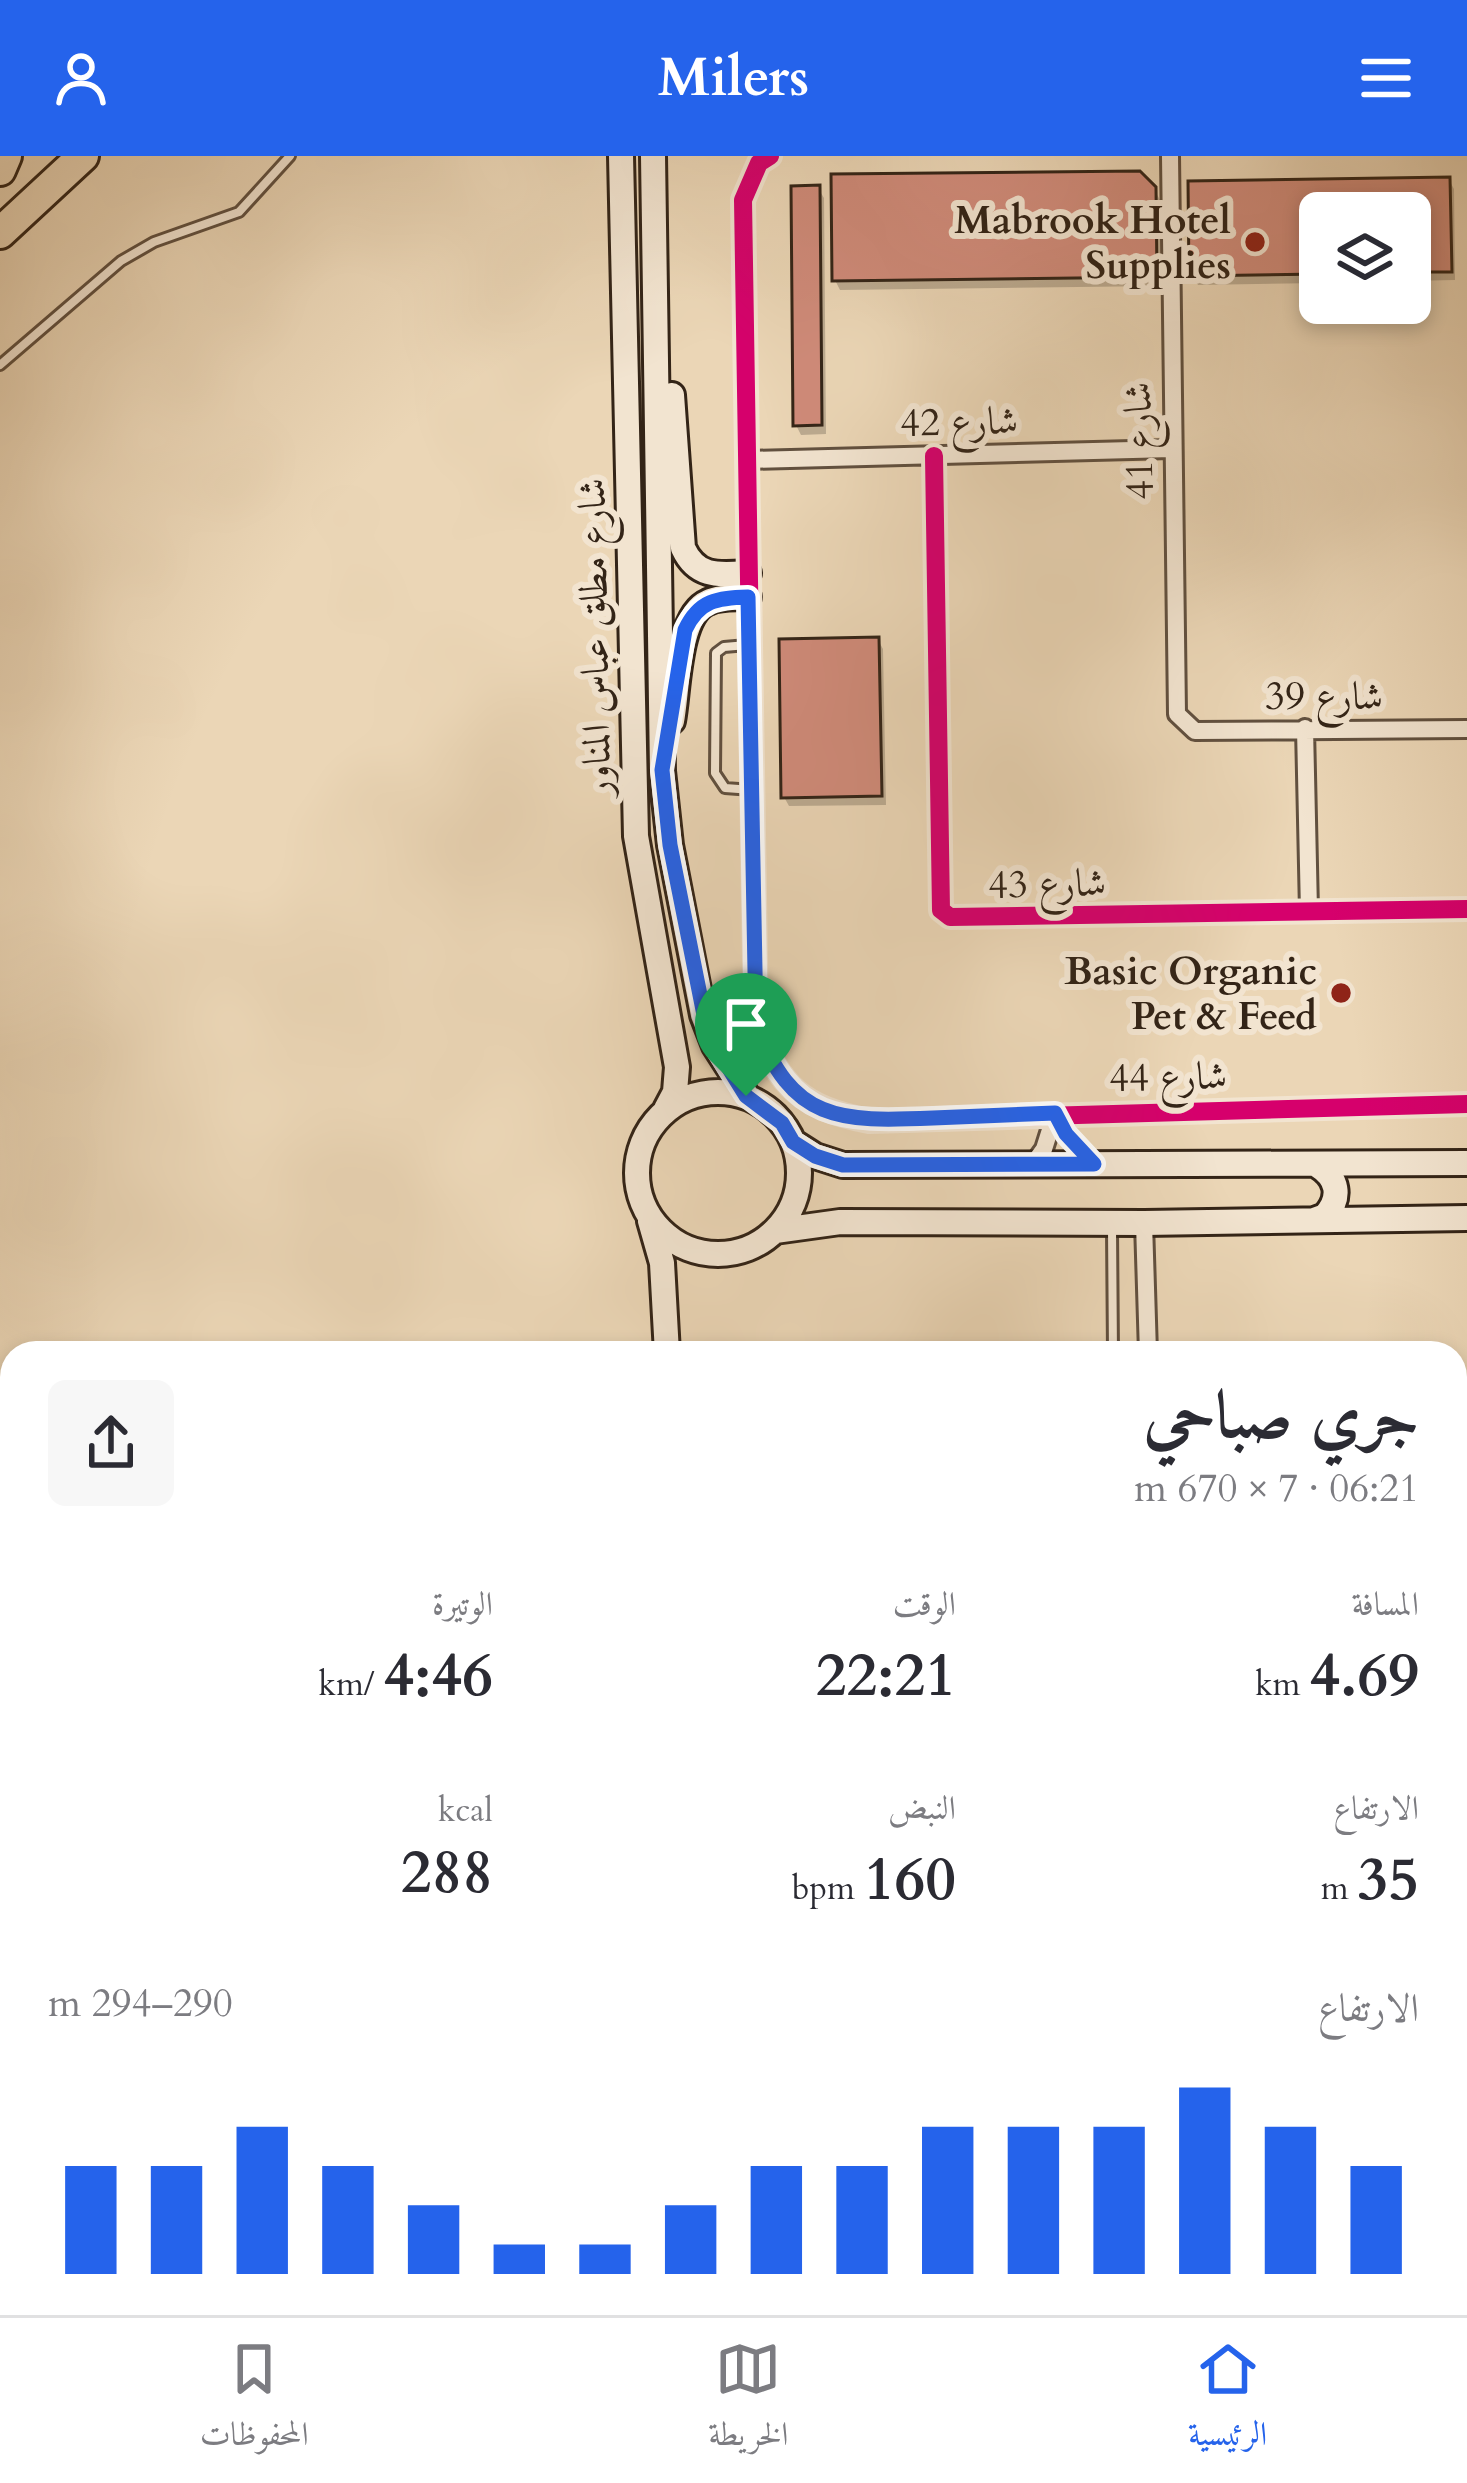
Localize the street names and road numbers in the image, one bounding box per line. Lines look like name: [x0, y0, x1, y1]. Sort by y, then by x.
street label: شارع 41: [1111, 381, 1172, 501]
street label: شارع 42: [899, 394, 1019, 455]
street label: شارع مطلق عباس المناور: [566, 477, 629, 800]
street label: شارع 39: [1265, 670, 1383, 728]
street label: شارع 43: [987, 856, 1107, 917]
street label: شارع 44: [1108, 1049, 1228, 1110]

